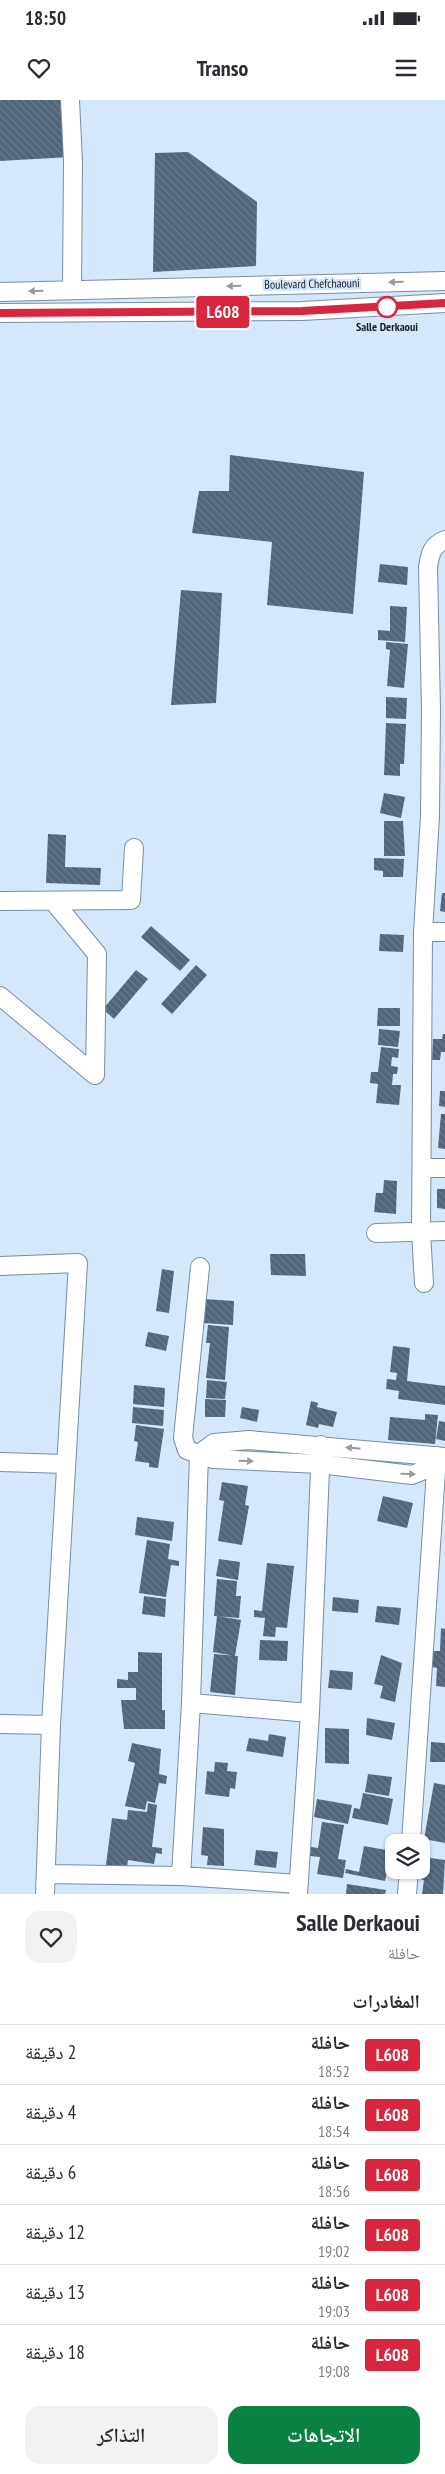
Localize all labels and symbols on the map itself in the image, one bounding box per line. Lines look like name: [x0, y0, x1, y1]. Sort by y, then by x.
street label: Boulevard Chefchaouni: [264, 275, 360, 292]
one-way arrow: [388, 279, 404, 287]
one-way arrow: [226, 283, 242, 291]
one-way arrow: [28, 287, 44, 295]
line badge: L608: [188, 296, 258, 328]
marker: Salle Derkaoui: [376, 296, 398, 318]
place label: Salle Derkaoui: [356, 319, 418, 334]
one-way arrow: [345, 1444, 361, 1452]
one-way arrow: [239, 1457, 255, 1465]
one-way arrow: [400, 1470, 416, 1478]

